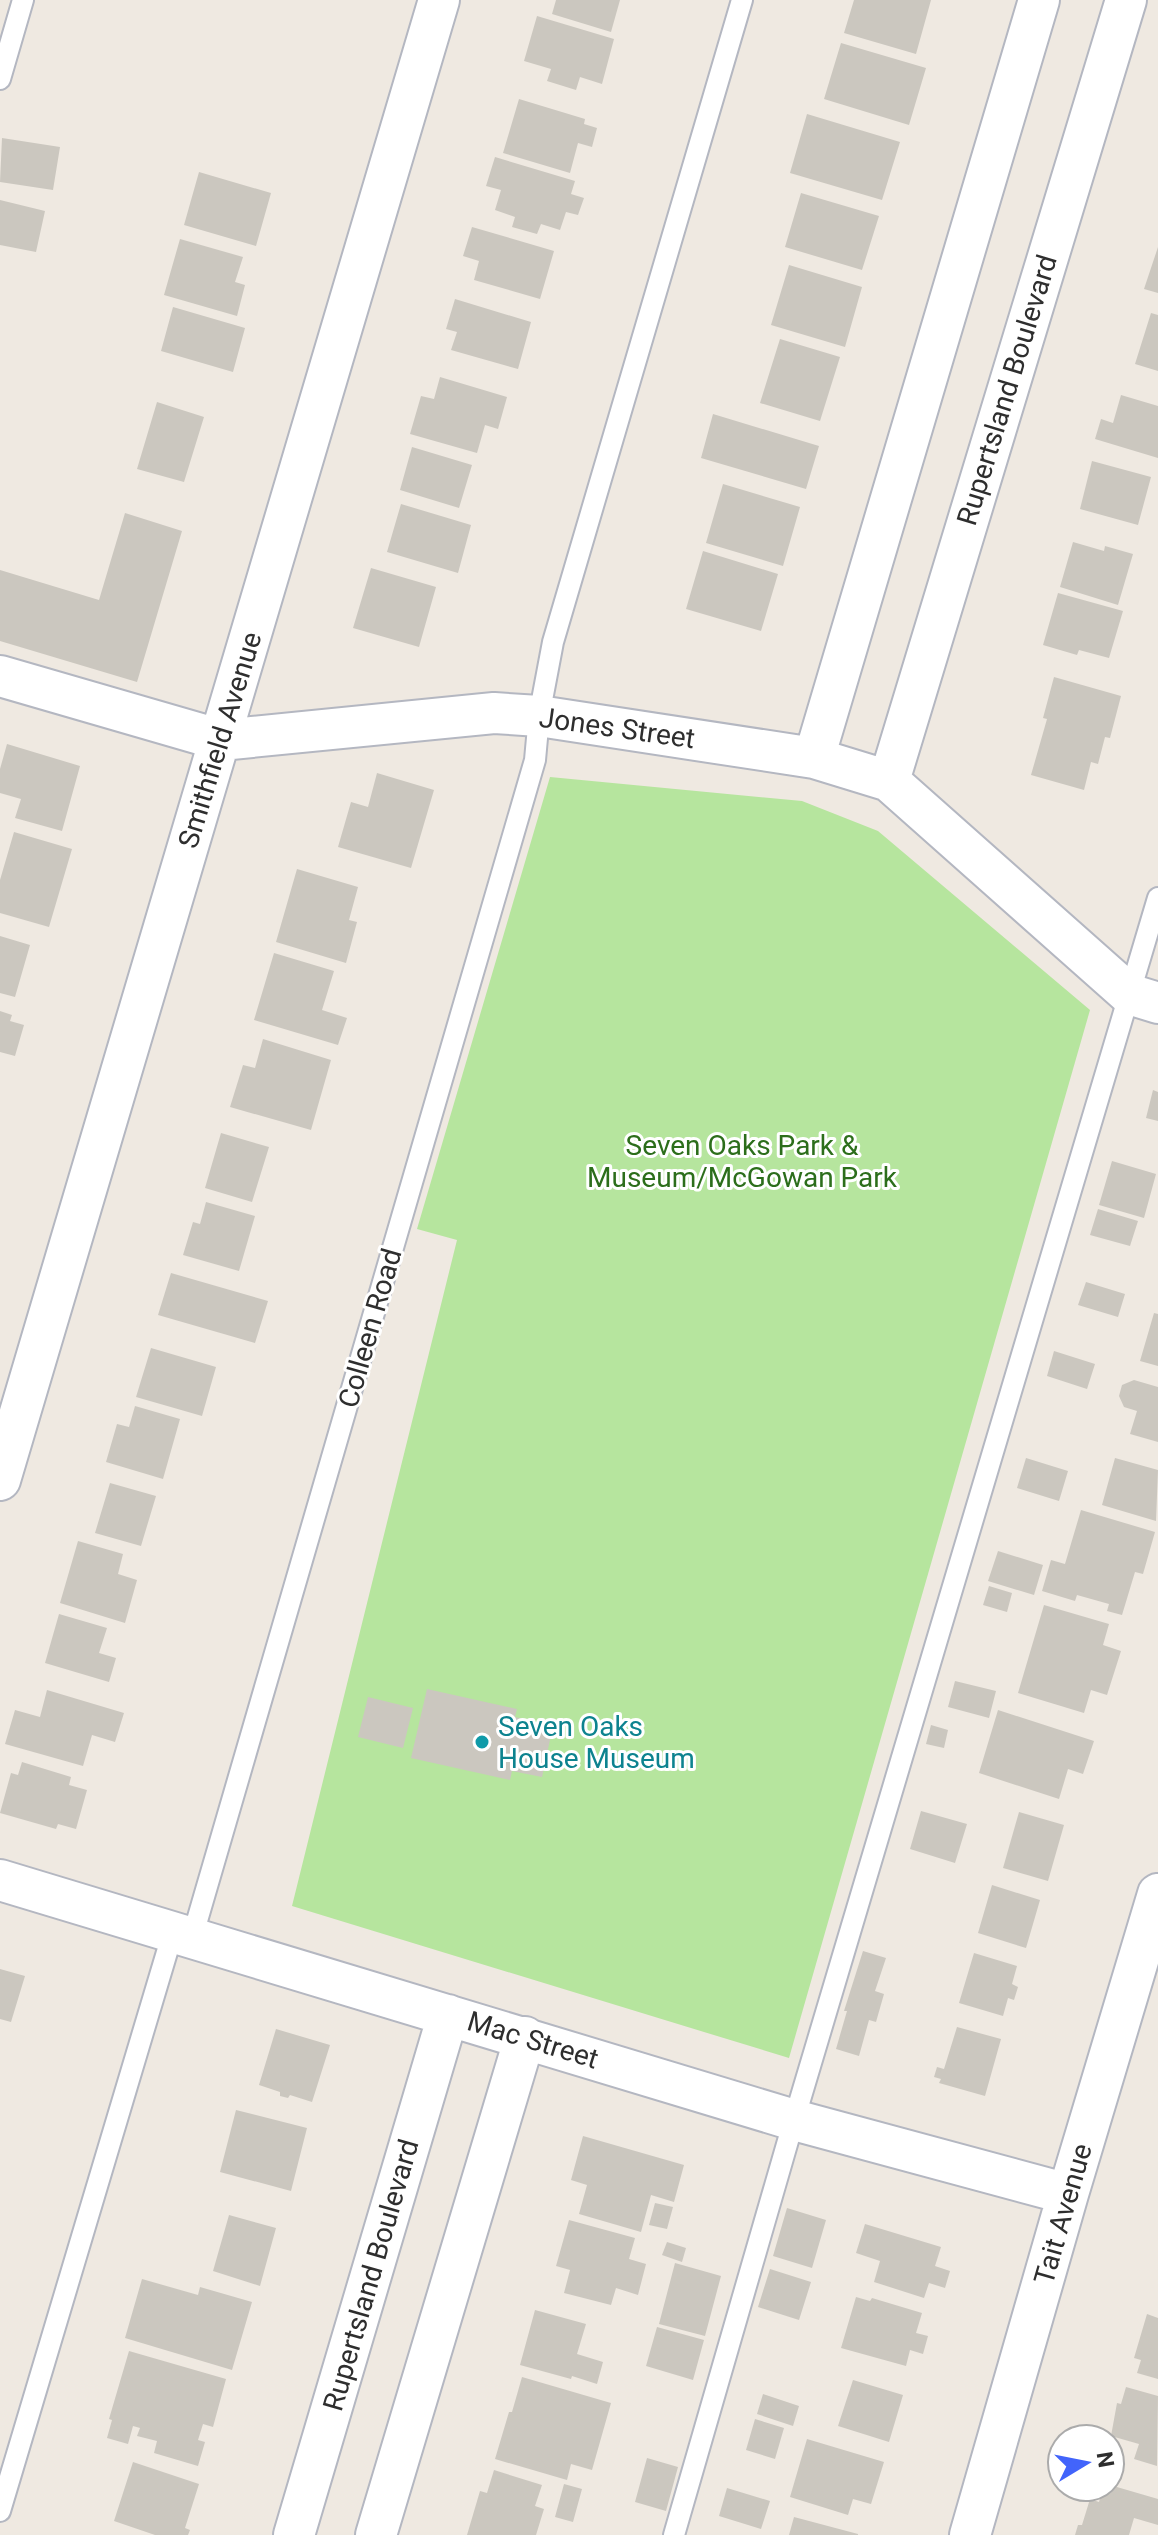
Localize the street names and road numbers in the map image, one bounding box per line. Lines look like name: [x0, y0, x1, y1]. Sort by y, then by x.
street label: Rupertsland Boulevard: [950, 251, 1064, 529]
street label: Smithfield Avenue: [171, 628, 269, 852]
street label: Jones Street: [537, 701, 697, 755]
street label: Colleen Road: [332, 1245, 408, 1411]
street label: Mac Street: [464, 2004, 602, 2076]
street label: Rupertsland Boulevard: [316, 2135, 426, 2415]
street label: Tait Avenue: [1027, 2140, 1099, 2288]

